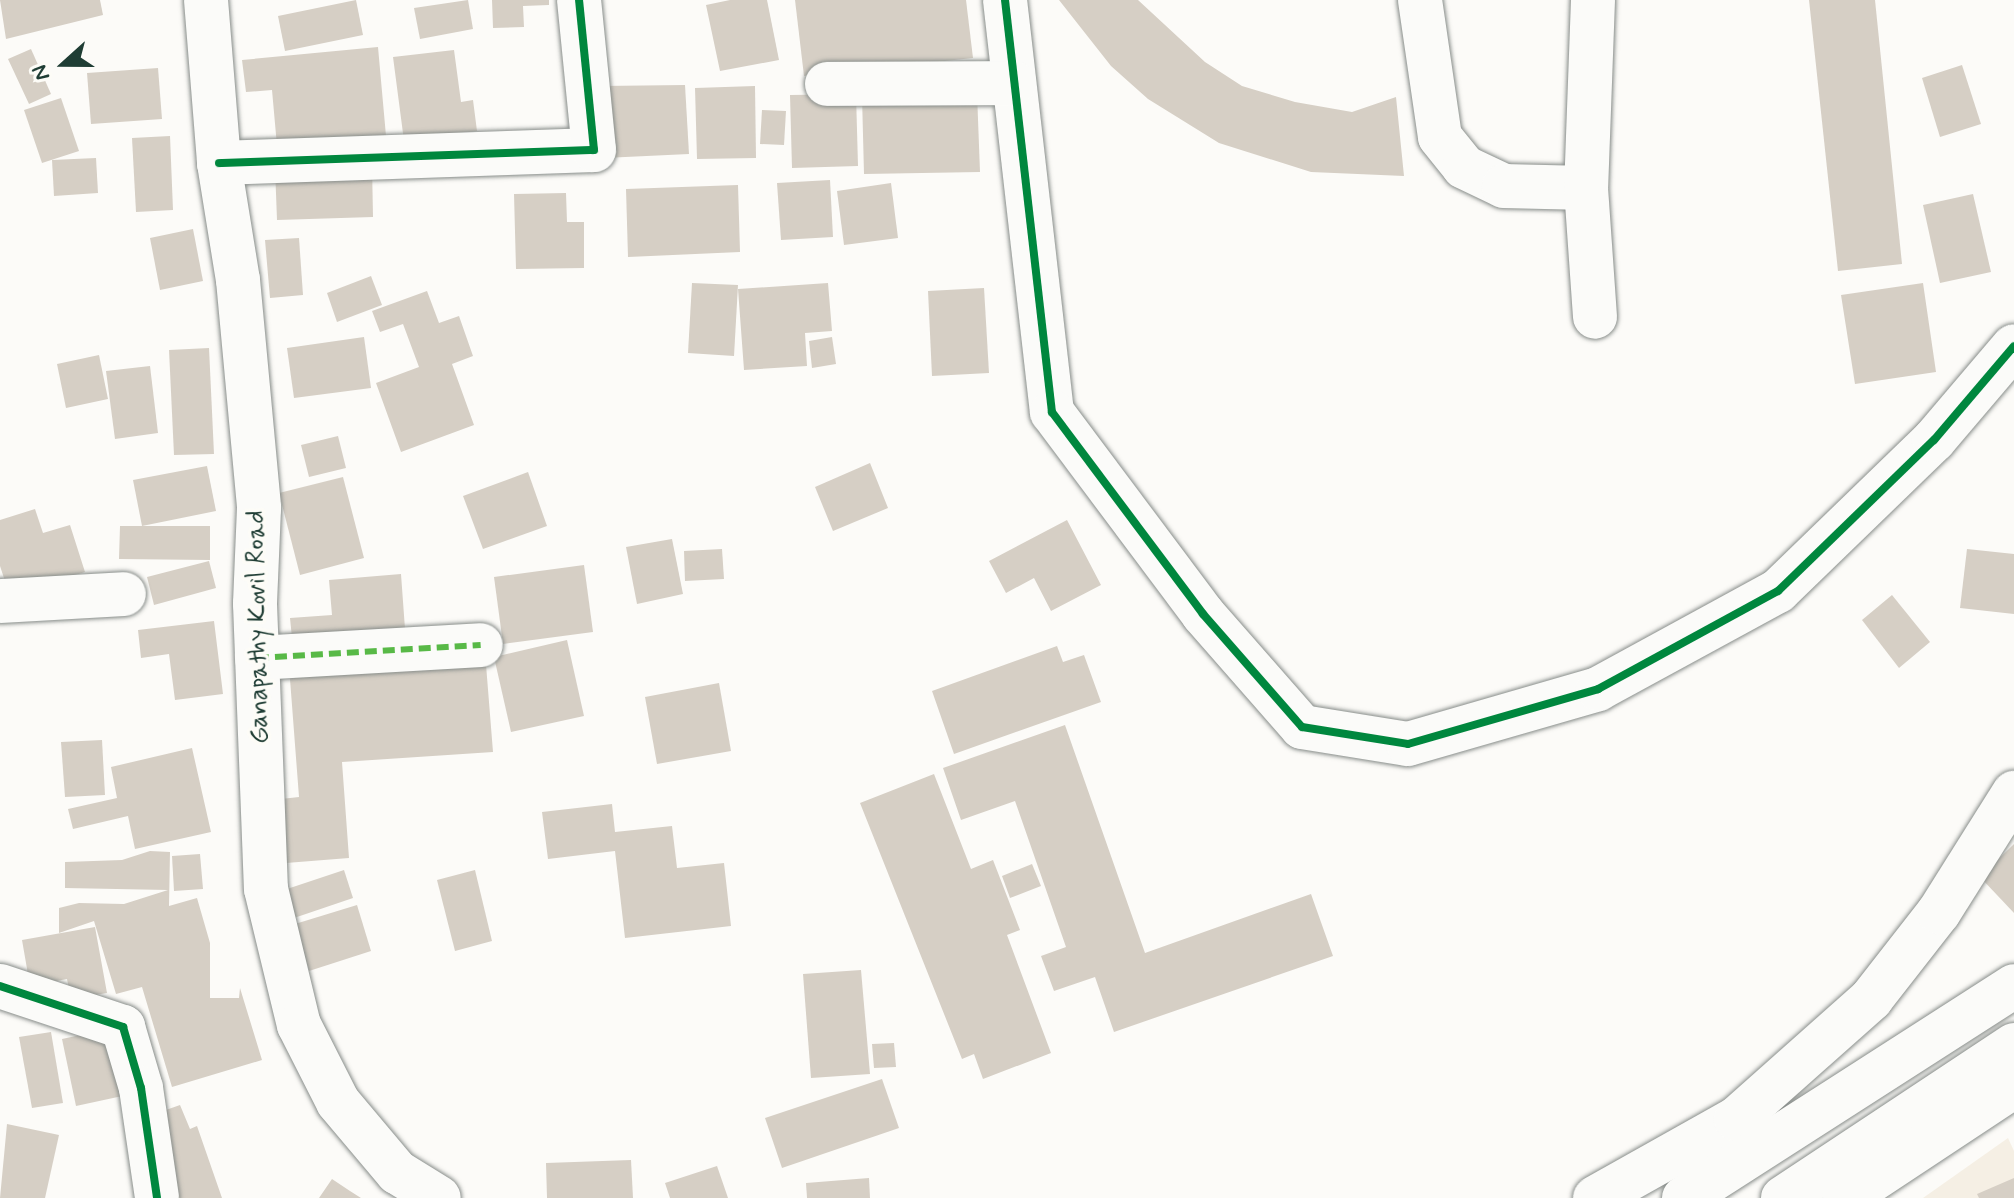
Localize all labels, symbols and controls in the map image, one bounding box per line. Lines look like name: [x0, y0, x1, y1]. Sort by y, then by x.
north arrow: [24, 24, 104, 104]
text: N: [26, 61, 57, 84]
street label: Ganapathy Kovil Road: [241, 511, 277, 743]

